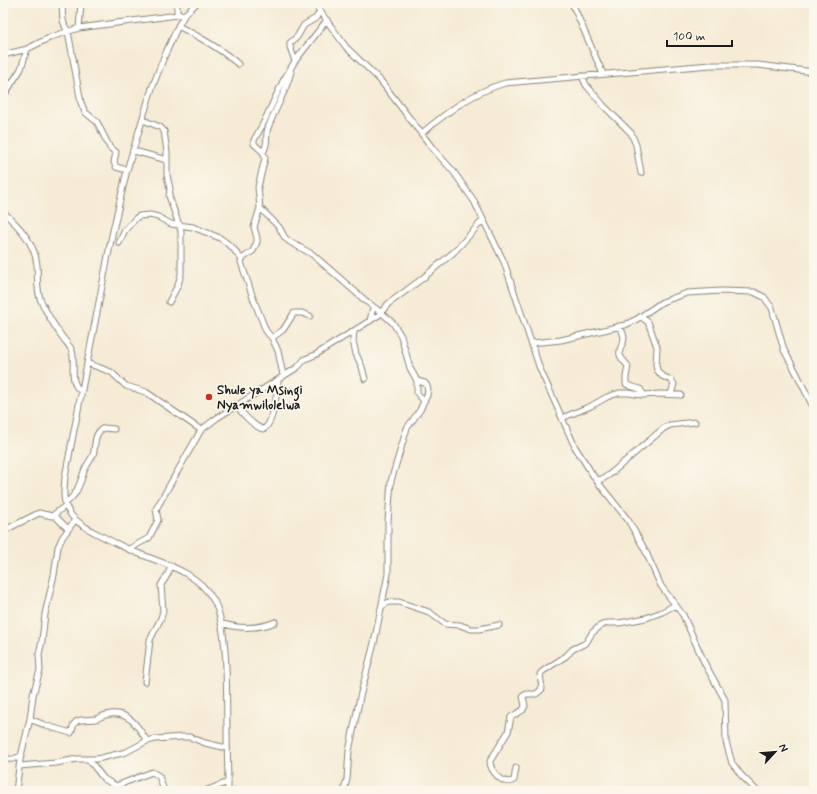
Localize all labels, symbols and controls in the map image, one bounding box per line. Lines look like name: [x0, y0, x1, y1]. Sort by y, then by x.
scale bar: [667, 22, 732, 48]
text: 100 m: [673, 29, 705, 45]
place label: Shule ya Msingi Nyamwilolelwa: [217, 382, 303, 414]
marker: Shule ya Msingi Nyamwilolelwa: [204, 392, 214, 402]
north arrow: [755, 732, 795, 772]
text: N: [775, 742, 791, 754]

